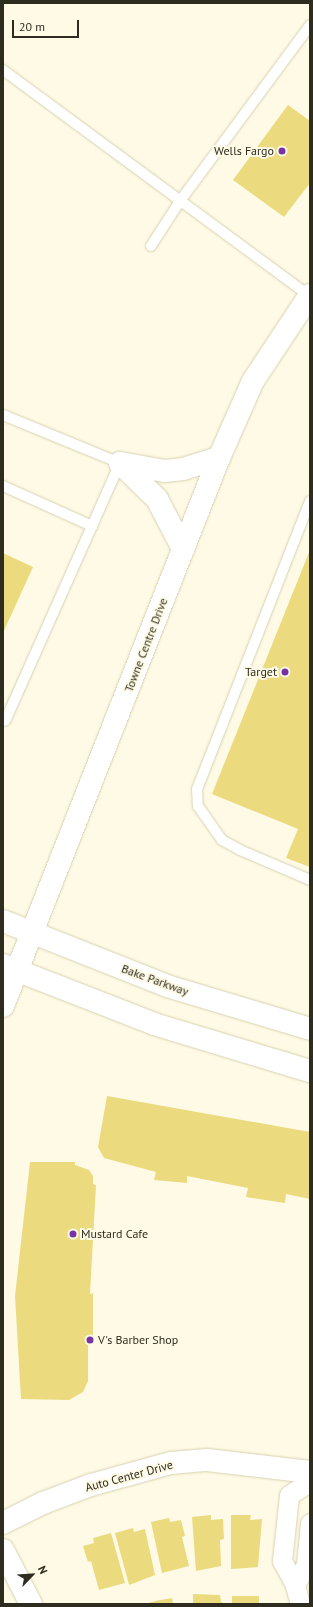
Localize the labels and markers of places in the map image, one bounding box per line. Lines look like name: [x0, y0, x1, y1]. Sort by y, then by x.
place label: Wells Fargo: [214, 144, 274, 158]
marker: Wells Fargo: [277, 146, 287, 156]
place label: Target: [245, 665, 277, 679]
marker: Target: [280, 667, 290, 677]
place label: Mustard Cafe: [81, 1227, 148, 1241]
marker: Mustard Cafe: [68, 1229, 78, 1239]
place label: V's Barber Shop: [98, 1333, 178, 1347]
marker: V's Barber Shop: [85, 1335, 95, 1345]

